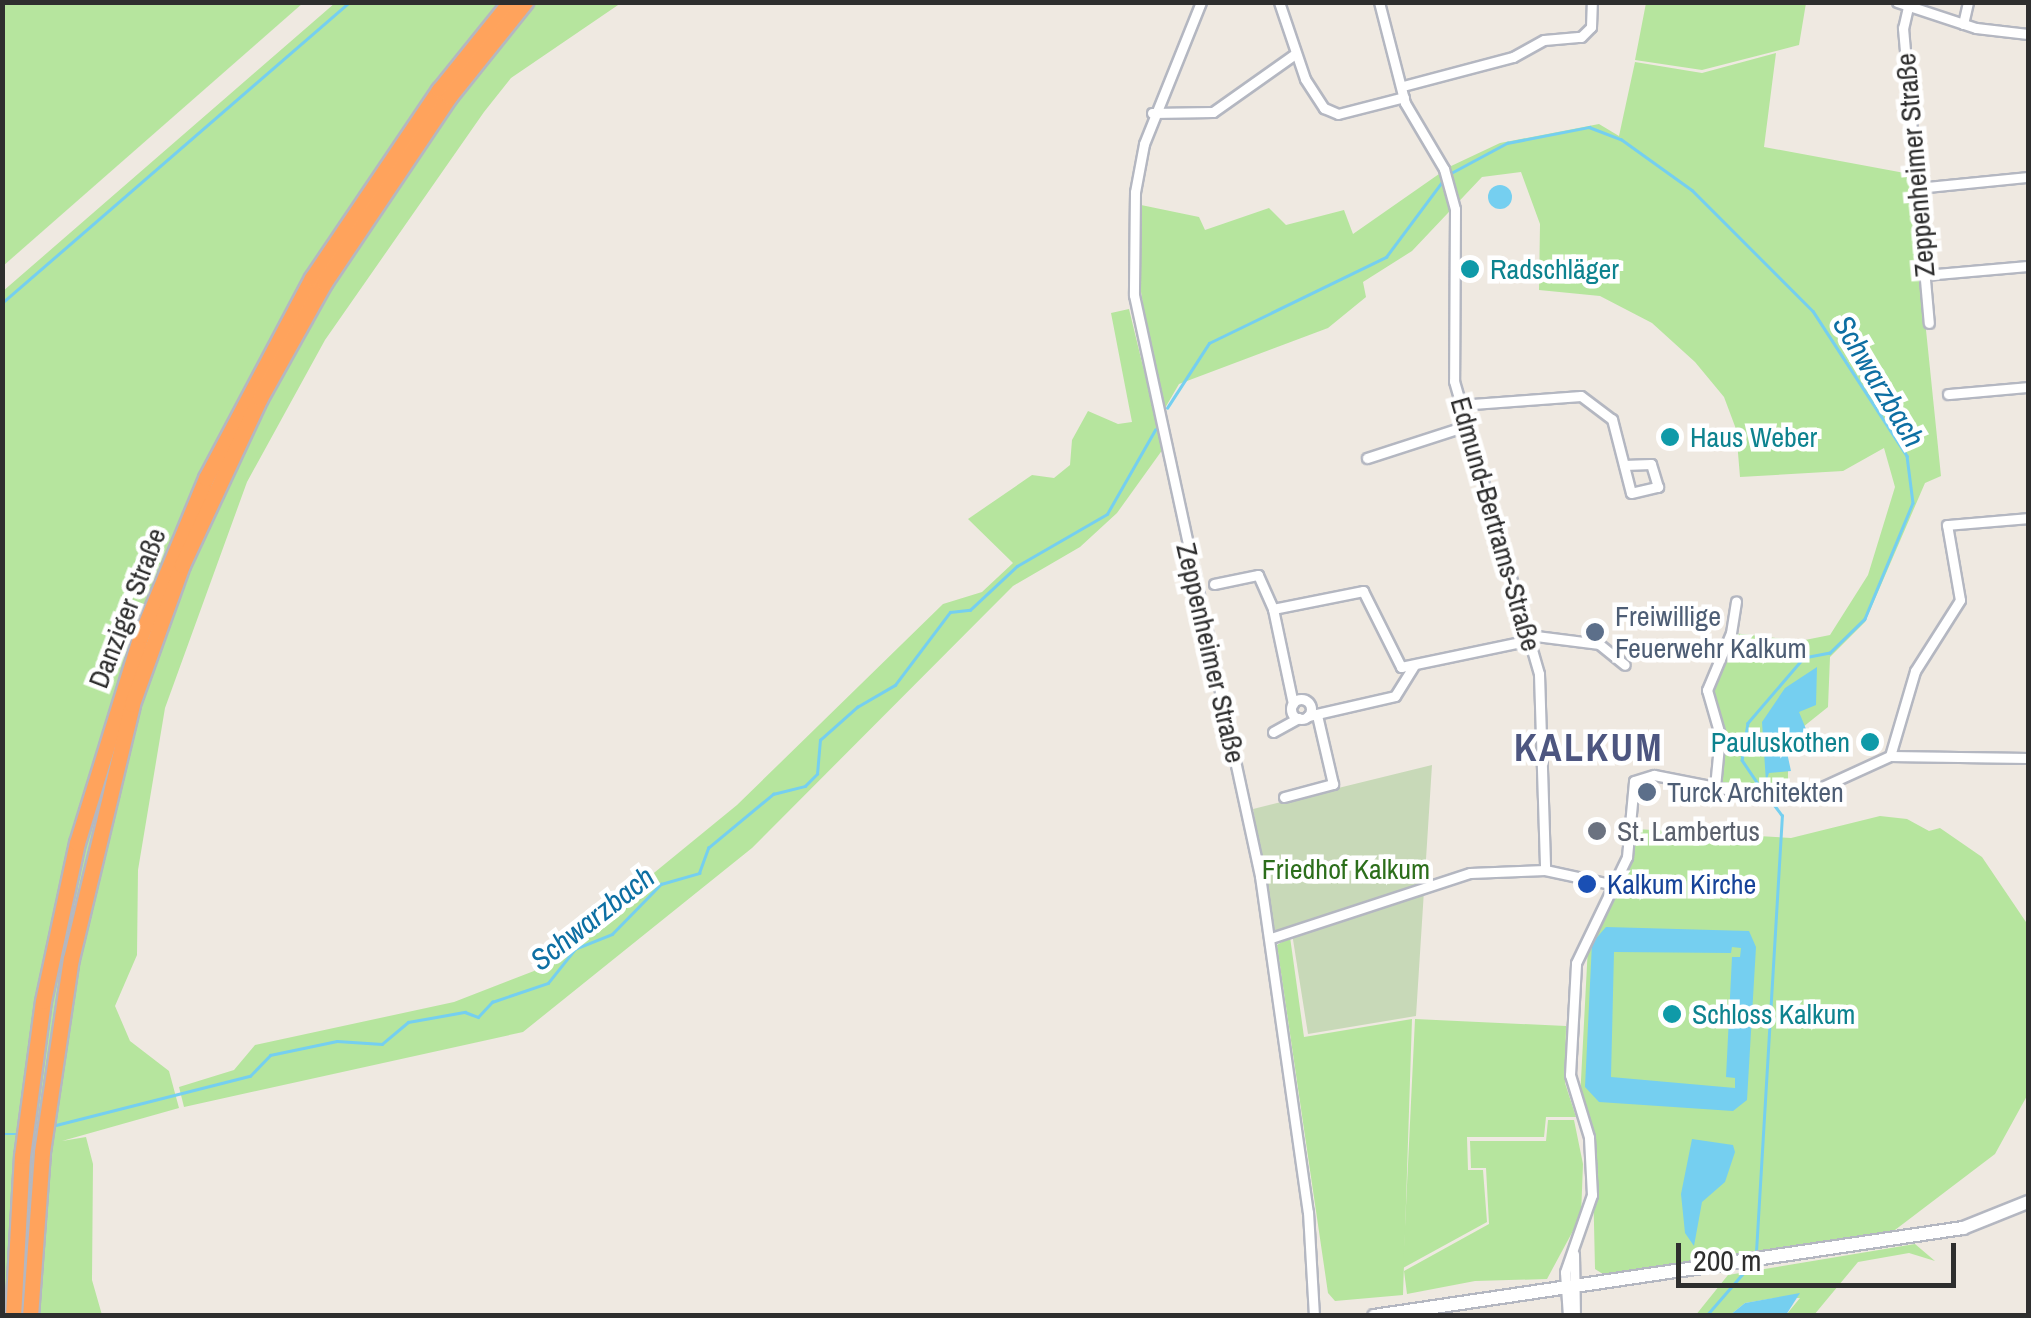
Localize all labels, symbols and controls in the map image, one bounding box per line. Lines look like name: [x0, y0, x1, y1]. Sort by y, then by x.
street label: Zeppenheimer Straße: [1888, 52, 1942, 278]
place label: Radschläger: [1490, 252, 1619, 286]
marker: Radschläger: [1459, 258, 1481, 280]
water label: Schwarzbach: [1826, 308, 1932, 454]
street label: Edmund-Bertrams-Straße: [1444, 393, 1548, 655]
place label: Haus Weber: [1690, 420, 1817, 454]
marker: Haus Weber: [1659, 426, 1681, 448]
street label: Danziger Straße: [81, 523, 173, 693]
street label: Zeppenheimer Straße: [1169, 540, 1253, 766]
place label: Freiwillige Feuerwehr Kalkum: [1615, 599, 1807, 665]
marker: Freiwillige Feuerwehr Kalkum: [1584, 621, 1606, 643]
district label: KALKUM: [1514, 725, 1664, 771]
place label: Pauluskothen: [1711, 725, 1850, 759]
marker: Pauluskothen: [1859, 731, 1881, 753]
place label: Turck Architekten: [1667, 775, 1845, 809]
marker: Turck Architekten: [1636, 781, 1658, 803]
place label: St. Lambertus: [1617, 814, 1760, 848]
marker: St. Lambertus: [1586, 820, 1608, 842]
park label: Friedhof Kalkum: [1262, 852, 1430, 886]
water label: Schwarzbach: [523, 858, 661, 978]
place label: Kalkum Kirche: [1607, 867, 1756, 901]
marker: Kalkum Kirche: [1576, 873, 1598, 895]
place label: Schloss Kalkum: [1692, 997, 1855, 1031]
marker: Schloss Kalkum: [1661, 1003, 1683, 1025]
scale bar: [1681, 1223, 1961, 1285]
text: 200 m: [1693, 1240, 1761, 1280]

